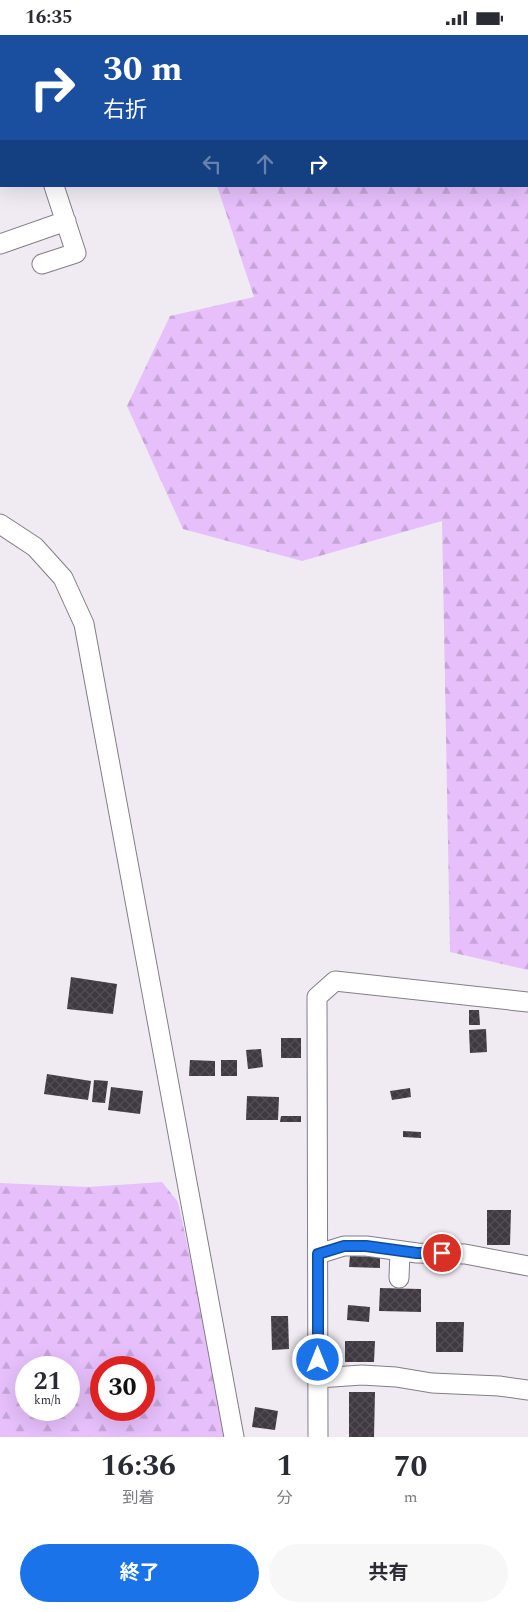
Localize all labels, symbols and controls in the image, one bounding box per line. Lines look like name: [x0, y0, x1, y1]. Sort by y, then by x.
text: 16:35: [25, 3, 73, 32]
text: 30 m: [103, 43, 183, 96]
icon: right: [20, 55, 85, 120]
text: 右折: [103, 94, 147, 127]
icon: left: [198, 150, 226, 178]
icon: ahead: [251, 150, 279, 178]
icon: right: [304, 150, 332, 178]
pin: [421, 1232, 463, 1274]
icon: arrive: [428, 1239, 456, 1267]
position arrow: [291, 1333, 343, 1385]
speed limit sign: 30: [90, 1356, 155, 1421]
text: 21: [33, 1363, 62, 1401]
text: km/h: [34, 1391, 61, 1410]
text: 16:36: [101, 1443, 176, 1489]
text: 1: [276, 1443, 293, 1489]
text: 70: [394, 1444, 427, 1490]
text: m: [404, 1485, 417, 1509]
text: 到着: [122, 1486, 154, 1510]
text: 分: [277, 1486, 293, 1510]
button: 終了: [20, 1544, 259, 1602]
button: 共有: [269, 1544, 508, 1602]

